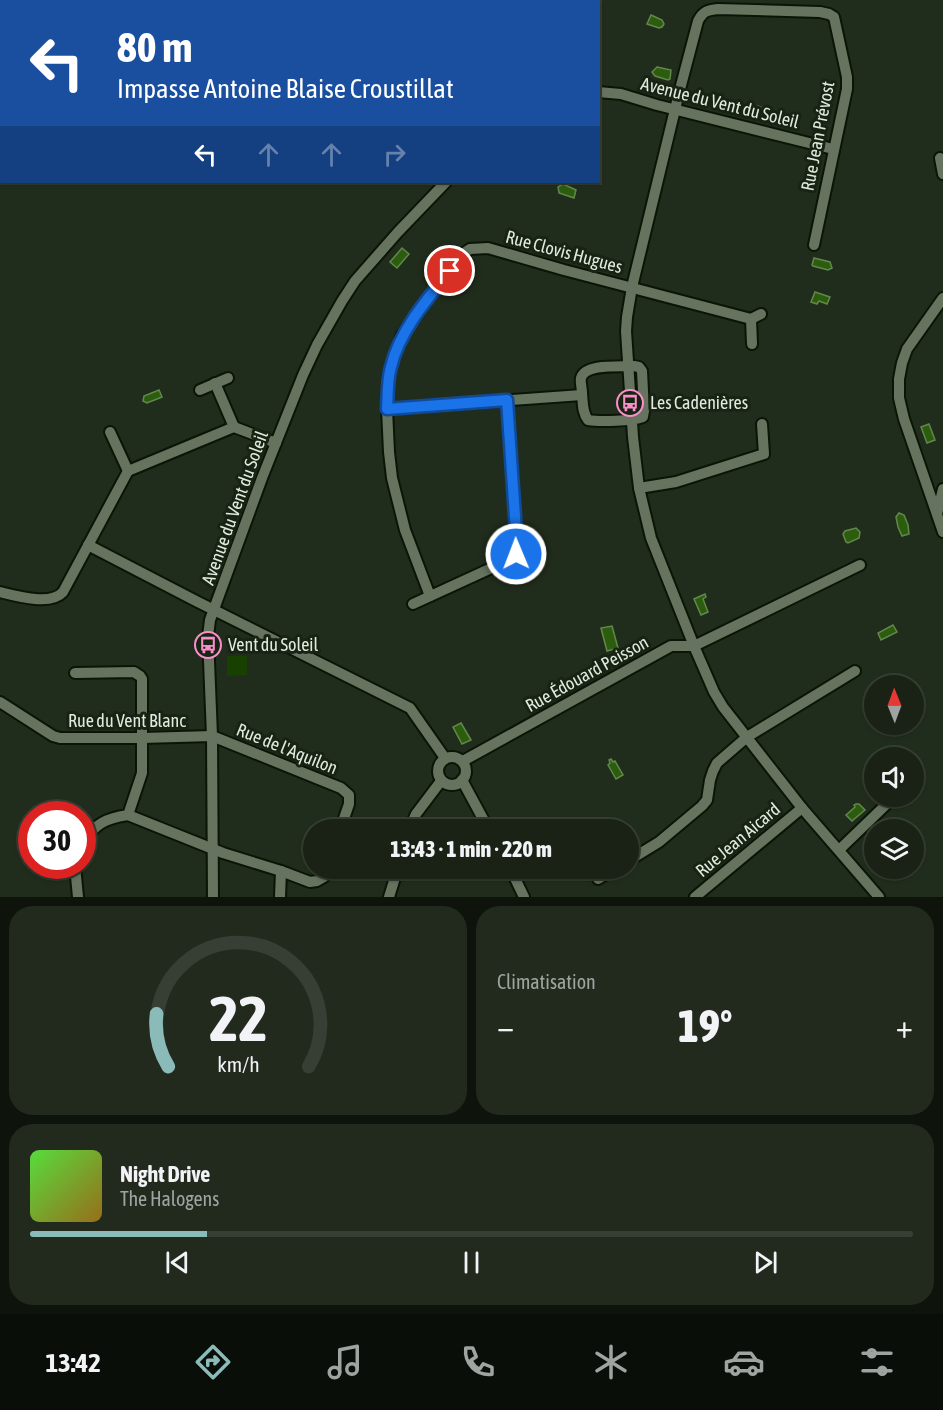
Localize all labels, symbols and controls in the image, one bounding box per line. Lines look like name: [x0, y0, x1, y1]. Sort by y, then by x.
text: 80 m: [117, 23, 192, 71]
icon: left: [18, 24, 96, 102]
text: Impasse Antoine Blaise Croustillat: [117, 73, 454, 104]
street label: Avenue du Vent du Soleil: [639, 73, 802, 132]
street label: Rue Jean Prévost: [797, 79, 838, 192]
icon: left: [189, 138, 222, 171]
icon: ahead: [252, 138, 285, 171]
icon: ahead: [315, 138, 348, 171]
icon: right: [378, 138, 411, 171]
street label: Rue Clovis Hugues: [504, 226, 625, 277]
pin: [424, 245, 475, 296]
icon: arrive: [433, 254, 466, 287]
bus stop icon: Les Cadenières: [615, 388, 645, 418]
place label: Les Cadenières: [650, 392, 748, 413]
street label: Avenue du Vent du Soleil: [197, 428, 272, 588]
position arrow: [484, 522, 548, 586]
bus stop icon: Vent du Soleil: [193, 630, 223, 660]
street label: Rue Édouard Peisson: [522, 631, 652, 716]
place label: Vent du Soleil: [228, 634, 318, 655]
north arrow: [864, 675, 924, 735]
map controls: [864, 675, 924, 879]
street label: Rue du Vent Blanc: [68, 710, 186, 731]
street label: Rue de l'Aquilon: [234, 719, 341, 778]
button: sound: [864, 747, 924, 807]
street label: Rue Jean Aicard: [691, 798, 784, 881]
speed limit sign: 30: [18, 801, 96, 879]
button: layers: [864, 819, 924, 879]
text: 13:43 · 1 min · 220 m: [390, 836, 552, 862]
text: Climatisation: [497, 970, 596, 993]
text: 22: [209, 983, 267, 1054]
text: 19°: [678, 1000, 732, 1052]
text: −: [497, 1007, 514, 1045]
text: +: [896, 1007, 913, 1045]
text: km/h: [217, 1053, 259, 1078]
text: Night Drive: [120, 1161, 210, 1187]
text: The Halogens: [120, 1187, 219, 1210]
icon: previous: [161, 1246, 194, 1279]
icon: pause: [455, 1246, 488, 1279]
icon: next: [749, 1246, 782, 1279]
icon: directions: [192, 1341, 234, 1383]
icon: music: [324, 1341, 366, 1383]
icon: phone: [457, 1341, 499, 1383]
icon: climate: [590, 1341, 632, 1383]
icon: car: [723, 1341, 765, 1383]
icon: filters: [856, 1341, 898, 1383]
text: 13:42: [45, 1347, 101, 1378]

